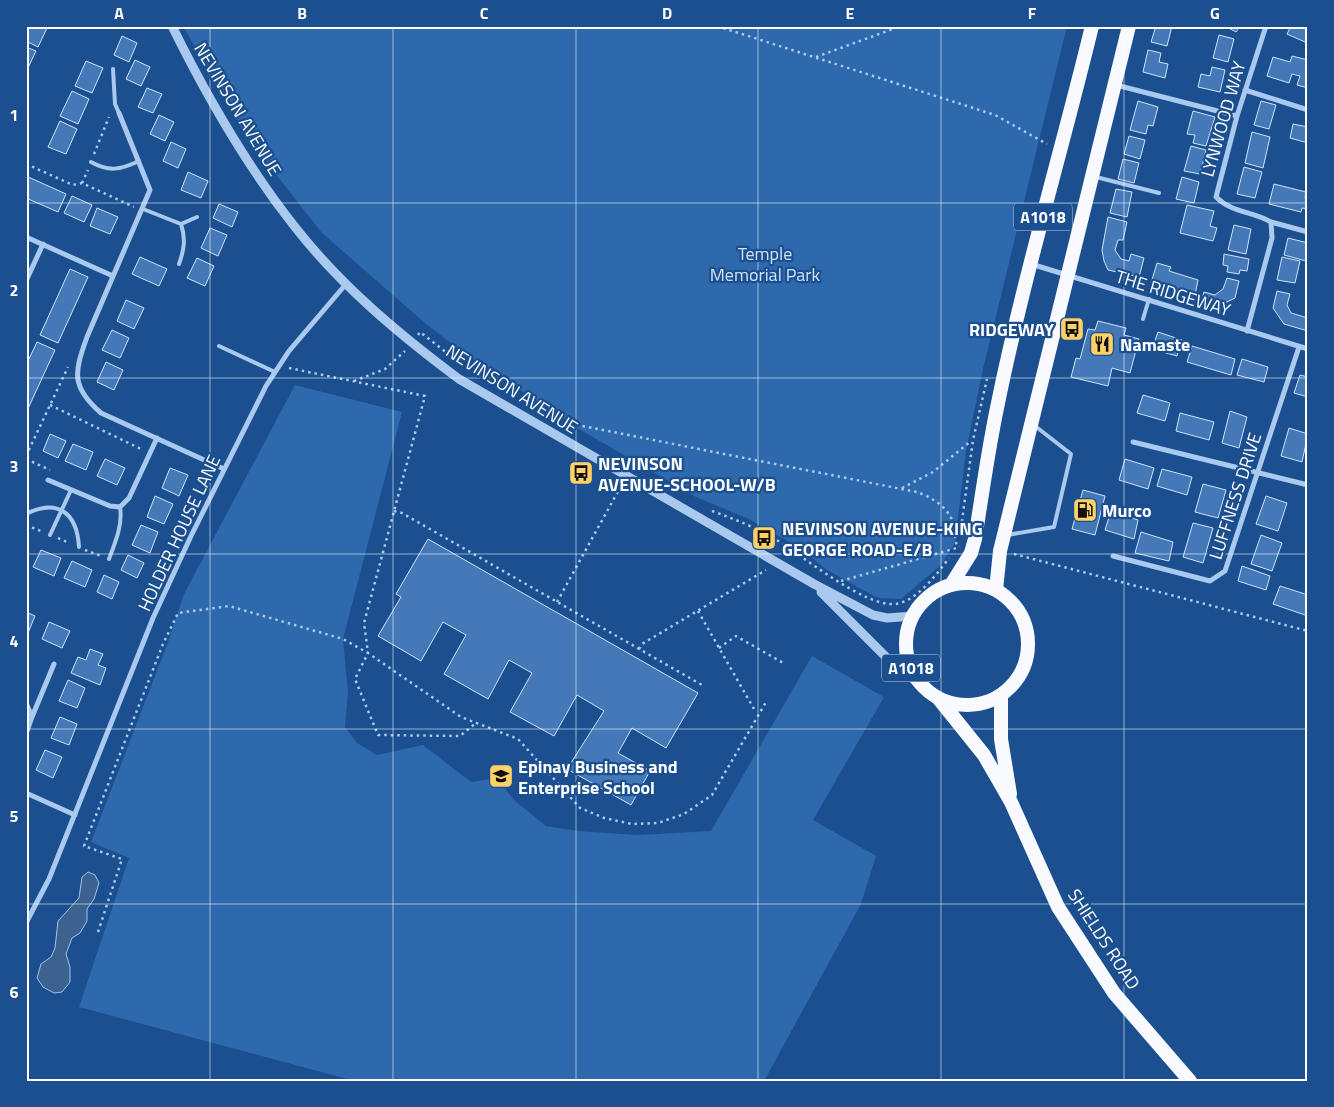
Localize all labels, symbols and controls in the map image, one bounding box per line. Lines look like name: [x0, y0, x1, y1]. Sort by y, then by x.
text: A: [114, 1, 124, 25]
text: B: [297, 1, 307, 25]
text: C: [480, 1, 489, 25]
text: D: [662, 1, 672, 25]
text: E: [846, 1, 855, 25]
text: F: [1028, 1, 1037, 25]
text: G: [1210, 1, 1220, 25]
street label: NEVINSON AVENUE: [187, 37, 289, 181]
street label: LYNWOOD WAY: [1194, 58, 1252, 180]
text: 1: [10, 103, 18, 127]
road number: A1018: [1014, 203, 1072, 230]
park label: Temple Memorial Park: [710, 240, 821, 288]
street label: THE RIDGEWAY: [1112, 263, 1234, 323]
text: 2: [10, 278, 18, 302]
place label: RIDGEWAY: [969, 316, 1055, 343]
bus stop icon: RIDGEWAY: [1059, 316, 1085, 342]
restaurant icon: Namaste: [1089, 331, 1115, 357]
place label: Namaste: [1120, 331, 1190, 358]
street label: NEVINSON AVENUE: [441, 337, 583, 441]
street label: LUFFNESS DRIVE: [1202, 429, 1268, 563]
street label: HOLDER HOUSE LANE: [131, 450, 227, 616]
place label: NEVINSON AVENUE-SCHOOL-W/B: [598, 450, 776, 498]
text: 3: [10, 454, 18, 478]
bus stop icon: NEVINSON AVENUE-SCHOOL-W/B: [568, 460, 594, 486]
fuel station icon: Murco: [1072, 497, 1098, 523]
place label: Murco: [1102, 497, 1152, 524]
place label: NEVINSON AVENUE-KING GEORGE ROAD-E/B: [782, 515, 983, 563]
bus stop icon: NEVINSON AVENUE-KING GEORGE ROAD-E/B: [751, 525, 777, 551]
text: 4: [10, 629, 19, 653]
road number: A1018: [882, 654, 940, 681]
place label: Epinay Business and Enterprise School: [518, 753, 678, 801]
school or university icon: Epinay Business and Enterprise School: [488, 763, 514, 789]
text: 5: [10, 804, 19, 828]
street label: SHIELDS ROAD: [1061, 883, 1147, 995]
text: 6: [10, 980, 19, 1004]

